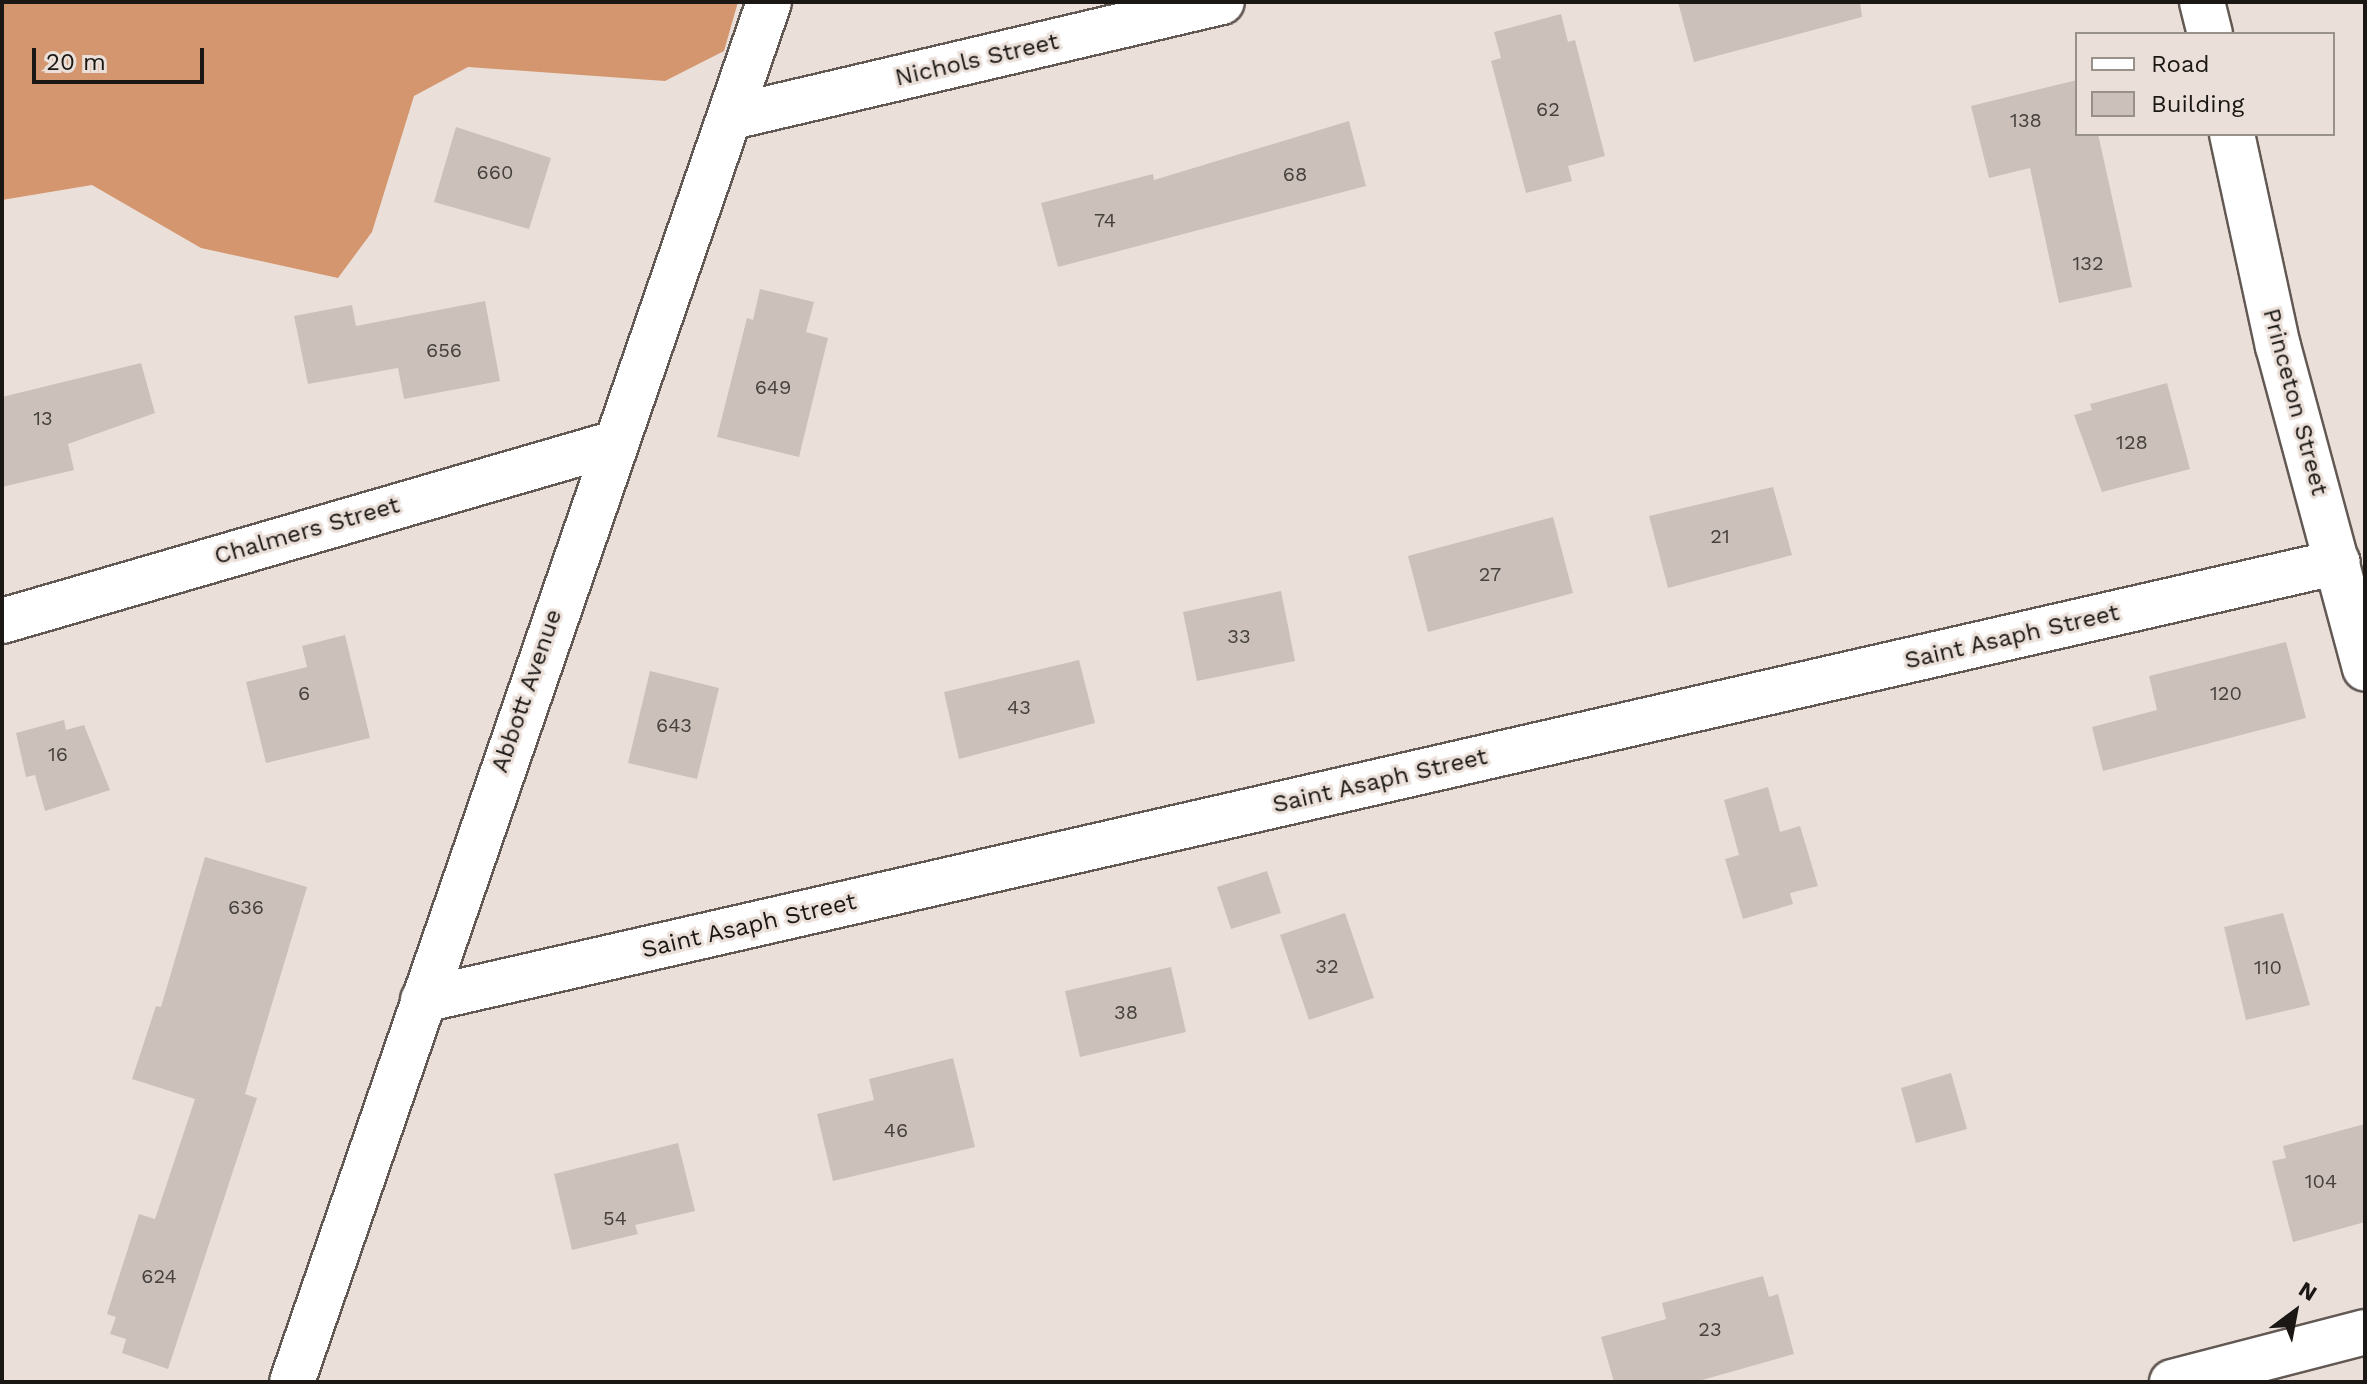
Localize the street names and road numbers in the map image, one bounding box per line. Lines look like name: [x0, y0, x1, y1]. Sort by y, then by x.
street label: Nichols Street: [892, 27, 1062, 93]
street label: Princeton Street: [2256, 305, 2334, 499]
street label: Chalmers Street: [211, 491, 403, 571]
street label: Saint Asaph Street: [1901, 598, 2123, 676]
street label: Abbott Avenue: [485, 605, 569, 777]
street label: Saint Asaph Street: [1269, 742, 1491, 820]
street label: Saint Asaph Street: [638, 887, 860, 965]

